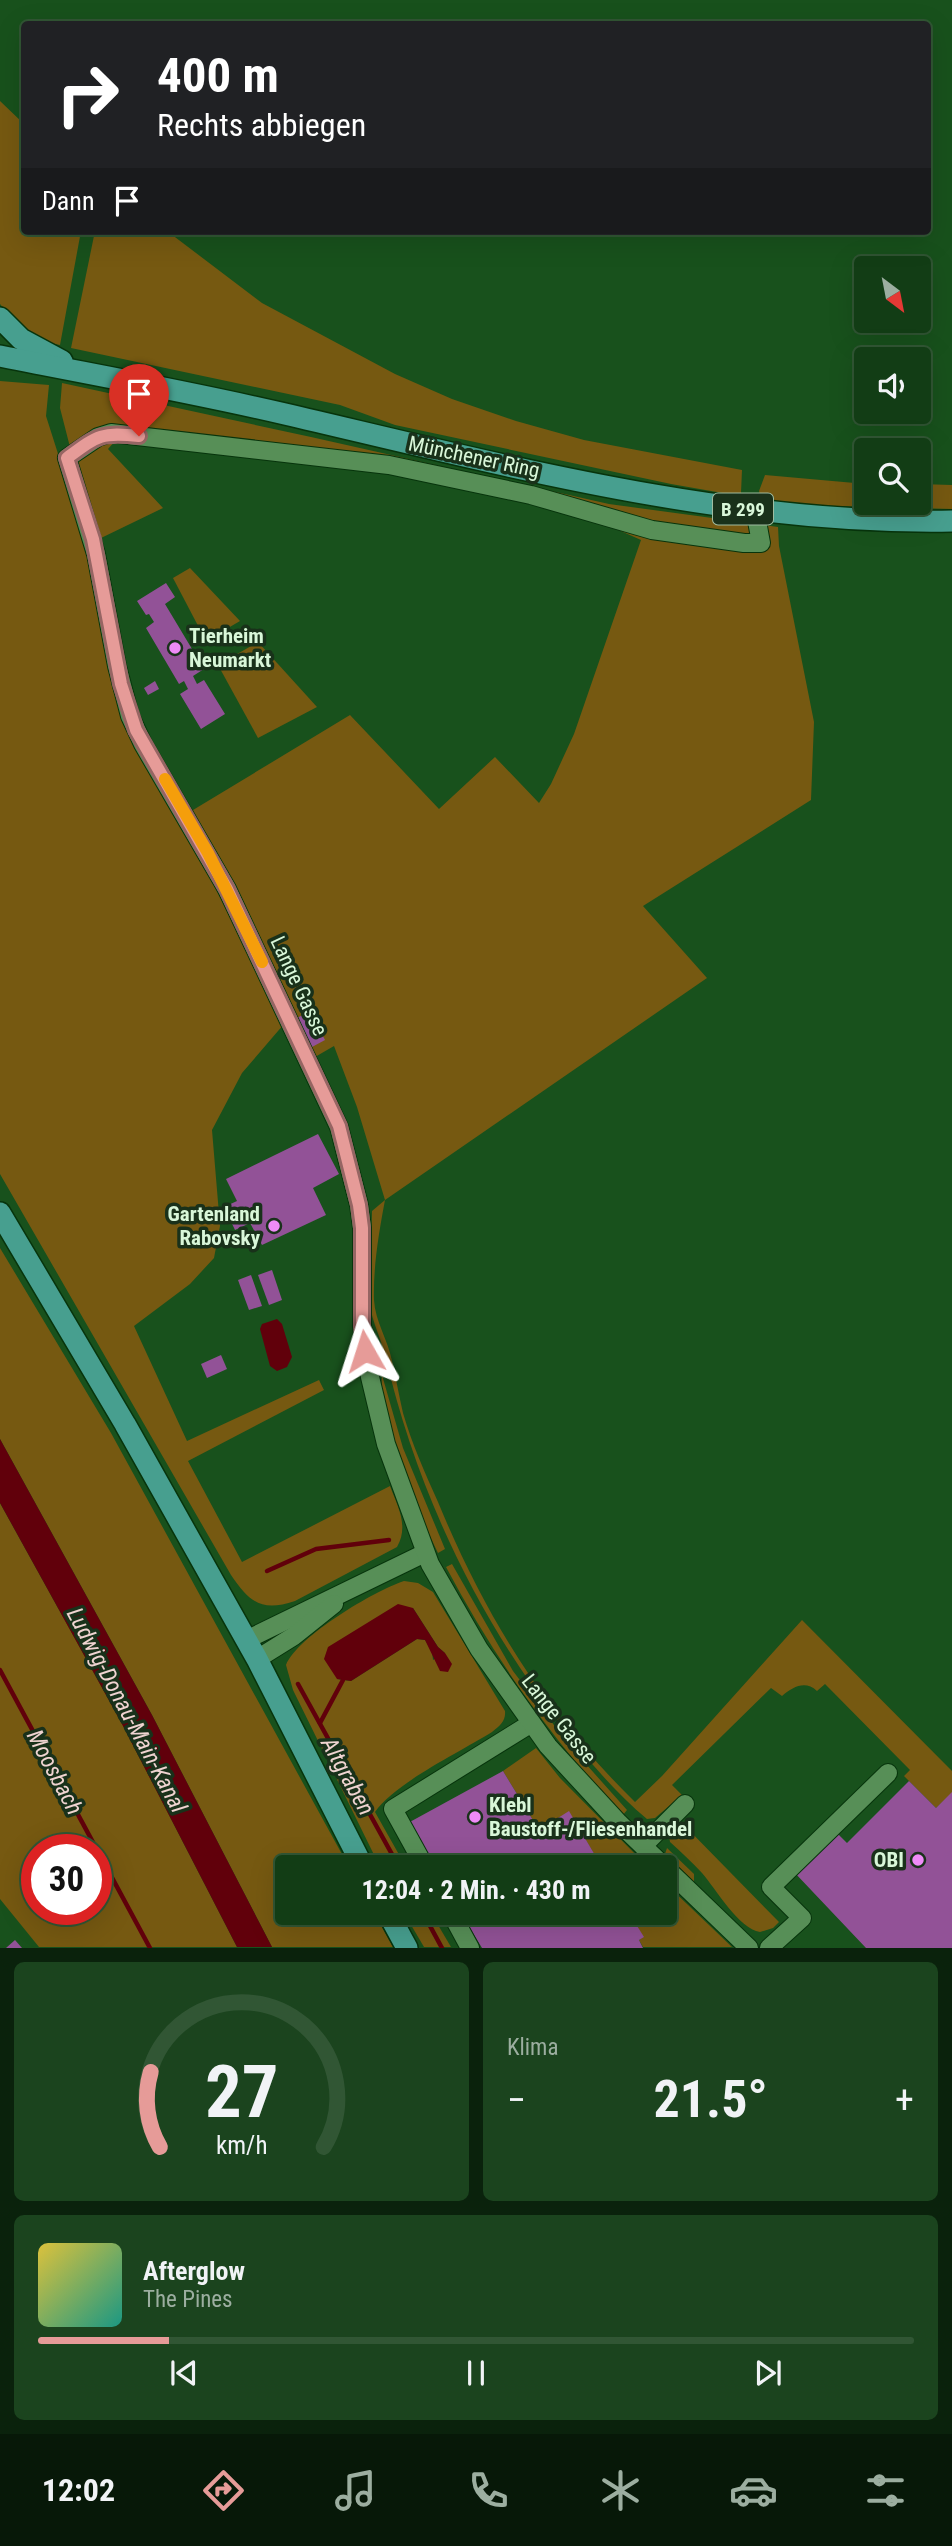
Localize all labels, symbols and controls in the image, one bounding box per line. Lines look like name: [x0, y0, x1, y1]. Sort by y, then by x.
text: 400 m: [157, 47, 279, 104]
icon: right: [42, 49, 133, 140]
text: Rechts abbiegen: [157, 106, 366, 144]
icon: arrive: [108, 182, 146, 220]
text: Dann: [42, 186, 94, 216]
north arrow: [854, 256, 931, 332]
map controls: [854, 256, 931, 515]
button: sound: [854, 347, 931, 424]
pin: [109, 364, 169, 436]
icon: arrive: [120, 375, 158, 413]
street label: Münchener Ring: [406, 431, 542, 483]
button: search: [854, 438, 931, 515]
road number: B 299: [713, 494, 773, 524]
place label: Tierheim Neumarkt: [189, 624, 271, 672]
marker: Tierheim Neumarkt: [167, 640, 183, 656]
street label: Lange Gasse: [266, 933, 332, 1040]
place label: Gartenland Rabovsky: [168, 1202, 261, 1250]
marker: Gartenland Rabovsky: [266, 1218, 282, 1234]
position arrow: [328, 1314, 402, 1388]
water label: Ludwig-Donau-Main-Kanal: [61, 1603, 192, 1818]
street label: Lange Gasse: [517, 1670, 601, 1769]
water label: Moosbach: [21, 1725, 88, 1819]
water label: Altgraben: [315, 1732, 380, 1820]
place label: Klebl Baustoff-/Fliesenhandel: [489, 1793, 692, 1841]
marker: Klebl Baustoff-/Fliesenhandel: [467, 1809, 483, 1825]
speed limit sign: 30: [21, 1834, 112, 1925]
place label: OBI: [874, 1848, 904, 1872]
marker: OBI: [910, 1852, 926, 1868]
text: 12:04 · 2 Min. · 430 m: [362, 1875, 590, 1905]
text: Klima: [507, 2034, 558, 2061]
text: 27: [205, 2050, 278, 2136]
text: 21.5°: [653, 2069, 768, 2130]
text: −: [507, 2078, 526, 2122]
text: +: [895, 2078, 914, 2122]
text: km/h: [216, 2131, 267, 2160]
text: Afterglow: [143, 2256, 245, 2286]
text: The Pines: [143, 2286, 233, 2313]
icon: previous: [165, 2354, 203, 2392]
icon: pause: [457, 2354, 495, 2392]
icon: next: [749, 2354, 787, 2392]
icon: directions: [199, 2466, 248, 2515]
icon: music: [331, 2466, 380, 2515]
icon: phone: [464, 2466, 513, 2515]
icon: climate: [596, 2466, 645, 2515]
icon: car: [729, 2466, 778, 2515]
icon: filters: [861, 2466, 910, 2515]
text: 12:02: [42, 2471, 115, 2509]

